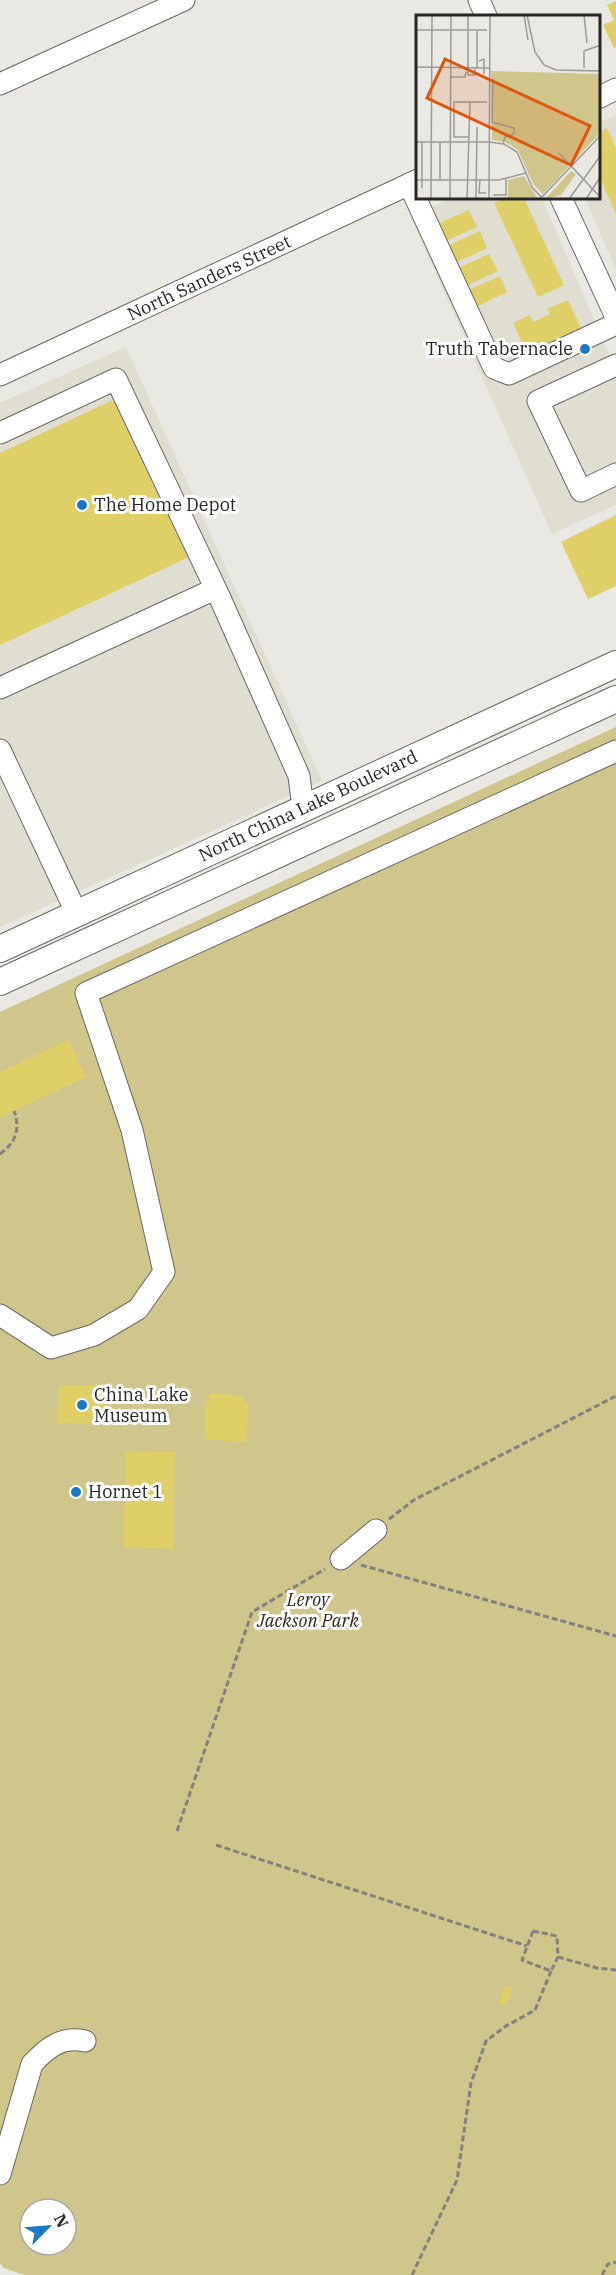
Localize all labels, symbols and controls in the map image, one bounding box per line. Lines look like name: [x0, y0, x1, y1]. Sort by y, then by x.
inset map: [416, 15, 601, 200]
street label: North Sanders Street: [123, 230, 294, 326]
place label: Truth Tabernacle: [425, 337, 573, 360]
marker: Truth Tabernacle: [578, 342, 592, 356]
place label: The Home Depot: [94, 493, 236, 516]
marker: The Home Depot: [75, 498, 89, 512]
street label: North China Lake Boulevard: [195, 745, 421, 867]
place label: China Lake Museum: [94, 1383, 189, 1427]
marker: China Lake Museum: [75, 1398, 89, 1412]
place label: Hornet 1: [88, 1480, 163, 1503]
marker: Hornet 1: [69, 1485, 83, 1499]
park label: Leroy Jackson Park: [256, 1588, 359, 1632]
north arrow: [18, 2197, 78, 2257]
text: N: [50, 2211, 73, 2231]

